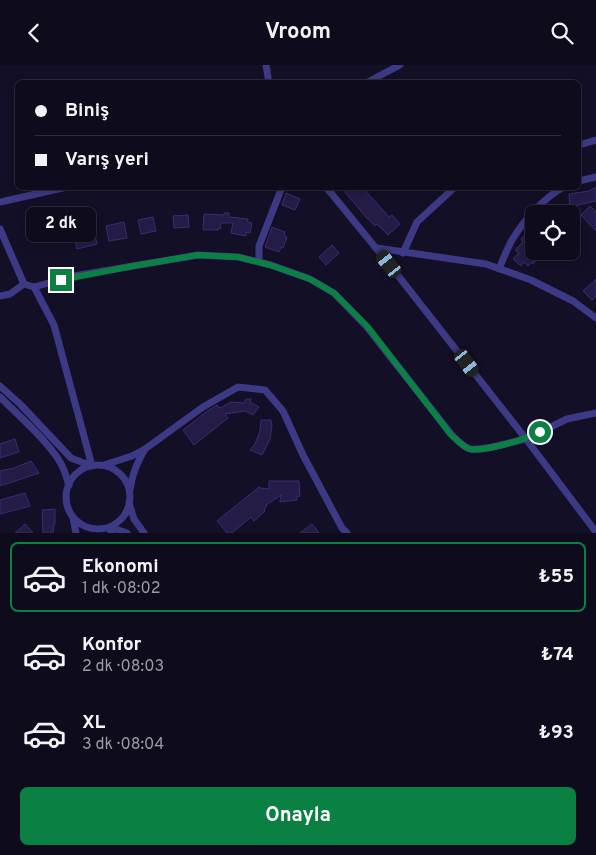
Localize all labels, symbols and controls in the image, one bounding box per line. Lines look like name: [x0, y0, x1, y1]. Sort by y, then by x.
icon: back: [20, 19, 48, 47]
text: Vroom: [265, 19, 331, 46]
icon: search: [548, 19, 576, 47]
text: Biniş: [65, 99, 109, 123]
text: Varış yeri: [65, 148, 149, 172]
map controls: [525, 205, 580, 260]
button: locate: [525, 205, 580, 260]
callout: 2 dk: [26, 207, 96, 243]
text: 2 dk: [45, 214, 77, 234]
car: [373, 248, 404, 280]
route end: [50, 269, 72, 291]
car: [451, 347, 482, 379]
route start: [529, 421, 551, 443]
icon: car: [22, 555, 67, 600]
text: Ekonomi: [82, 555, 159, 579]
text: ₺55: [538, 565, 574, 589]
text: 1 dk · 08:02: [82, 579, 160, 599]
icon: car: [22, 633, 67, 678]
text: Konfor: [82, 633, 141, 657]
text: ₺74: [541, 643, 574, 667]
text: 2 dk · 08:03: [82, 657, 164, 677]
icon: car: [22, 711, 67, 756]
text: XL: [82, 711, 105, 735]
text: ₺93: [538, 721, 574, 745]
text: 3 dk · 08:04: [82, 735, 164, 755]
button: Onayla: [20, 787, 576, 845]

